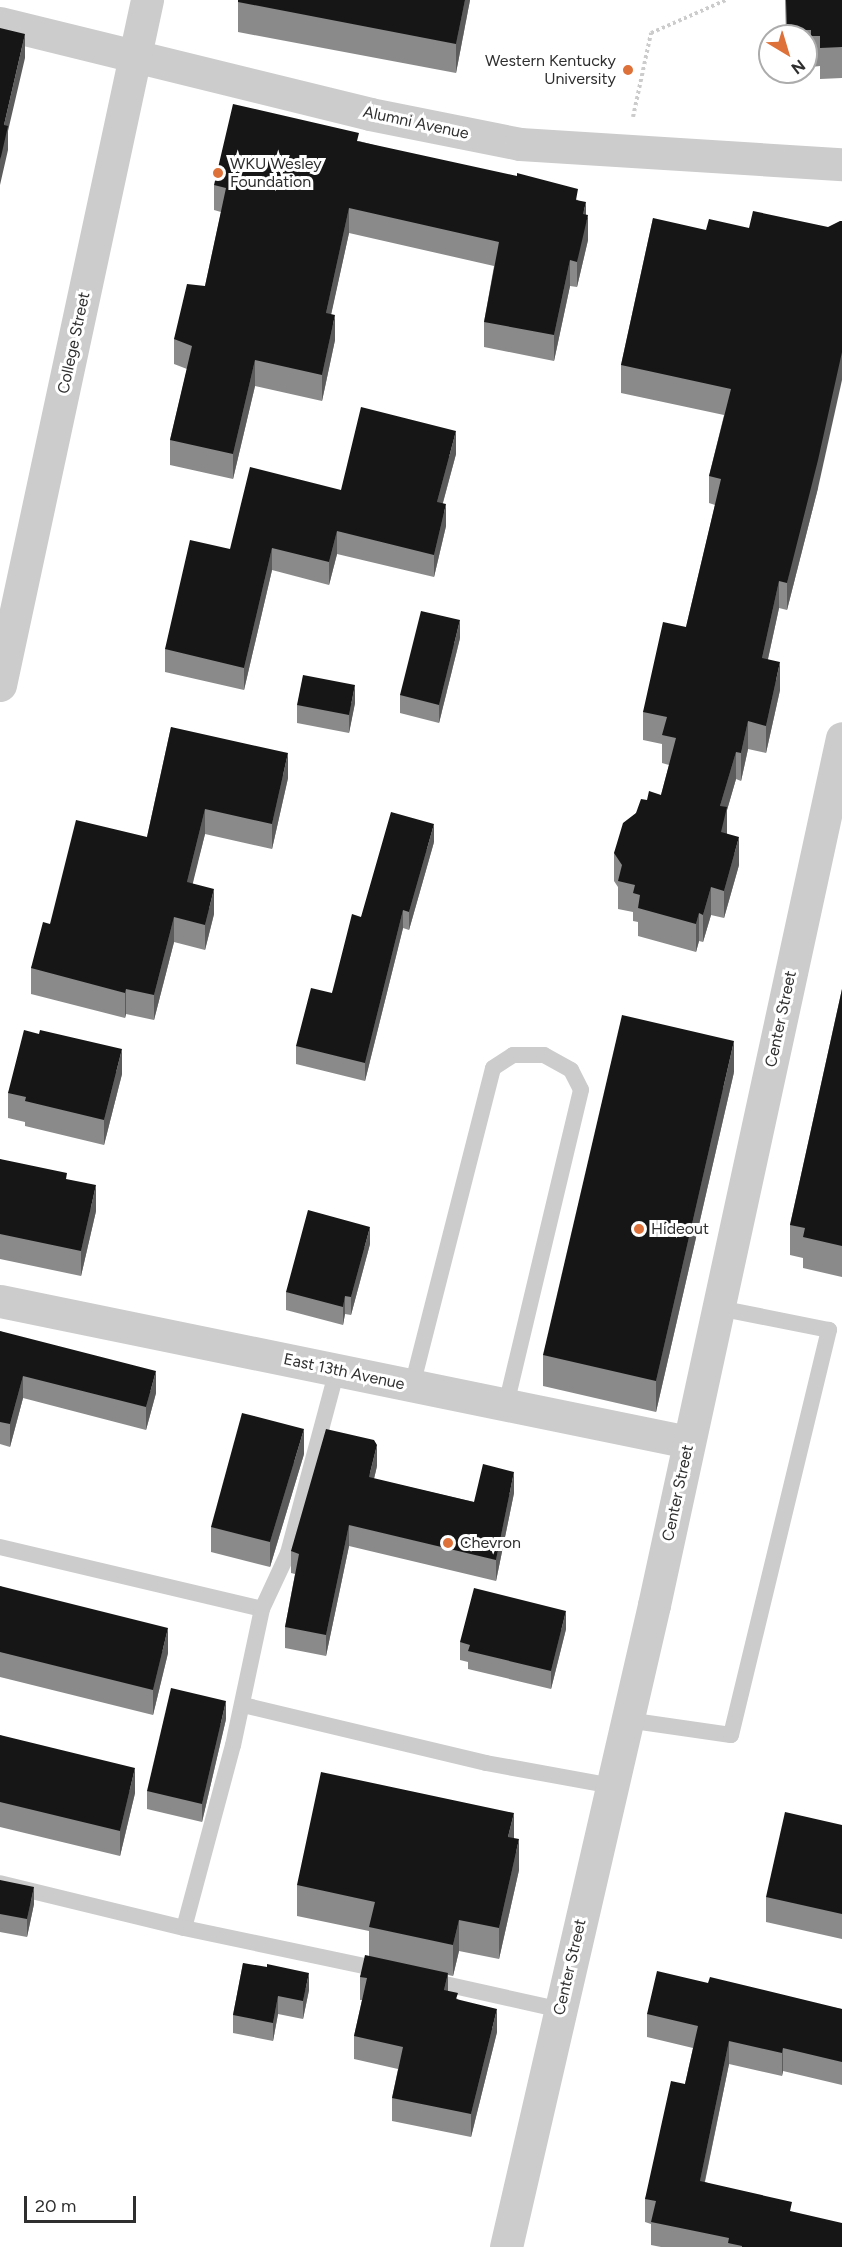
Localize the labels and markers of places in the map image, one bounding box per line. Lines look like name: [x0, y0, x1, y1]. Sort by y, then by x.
place label: Western Kentucky University: [485, 51, 616, 89]
marker: Western Kentucky University: [621, 63, 635, 77]
place label: WKU Wesley Foundation: [230, 154, 322, 192]
marker: WKU Wesley Foundation: [211, 166, 225, 180]
place label: Hideout: [651, 1219, 709, 1239]
marker: Hideout: [632, 1222, 646, 1236]
place label: Chevron: [460, 1533, 521, 1553]
marker: Chevron: [441, 1536, 455, 1550]

